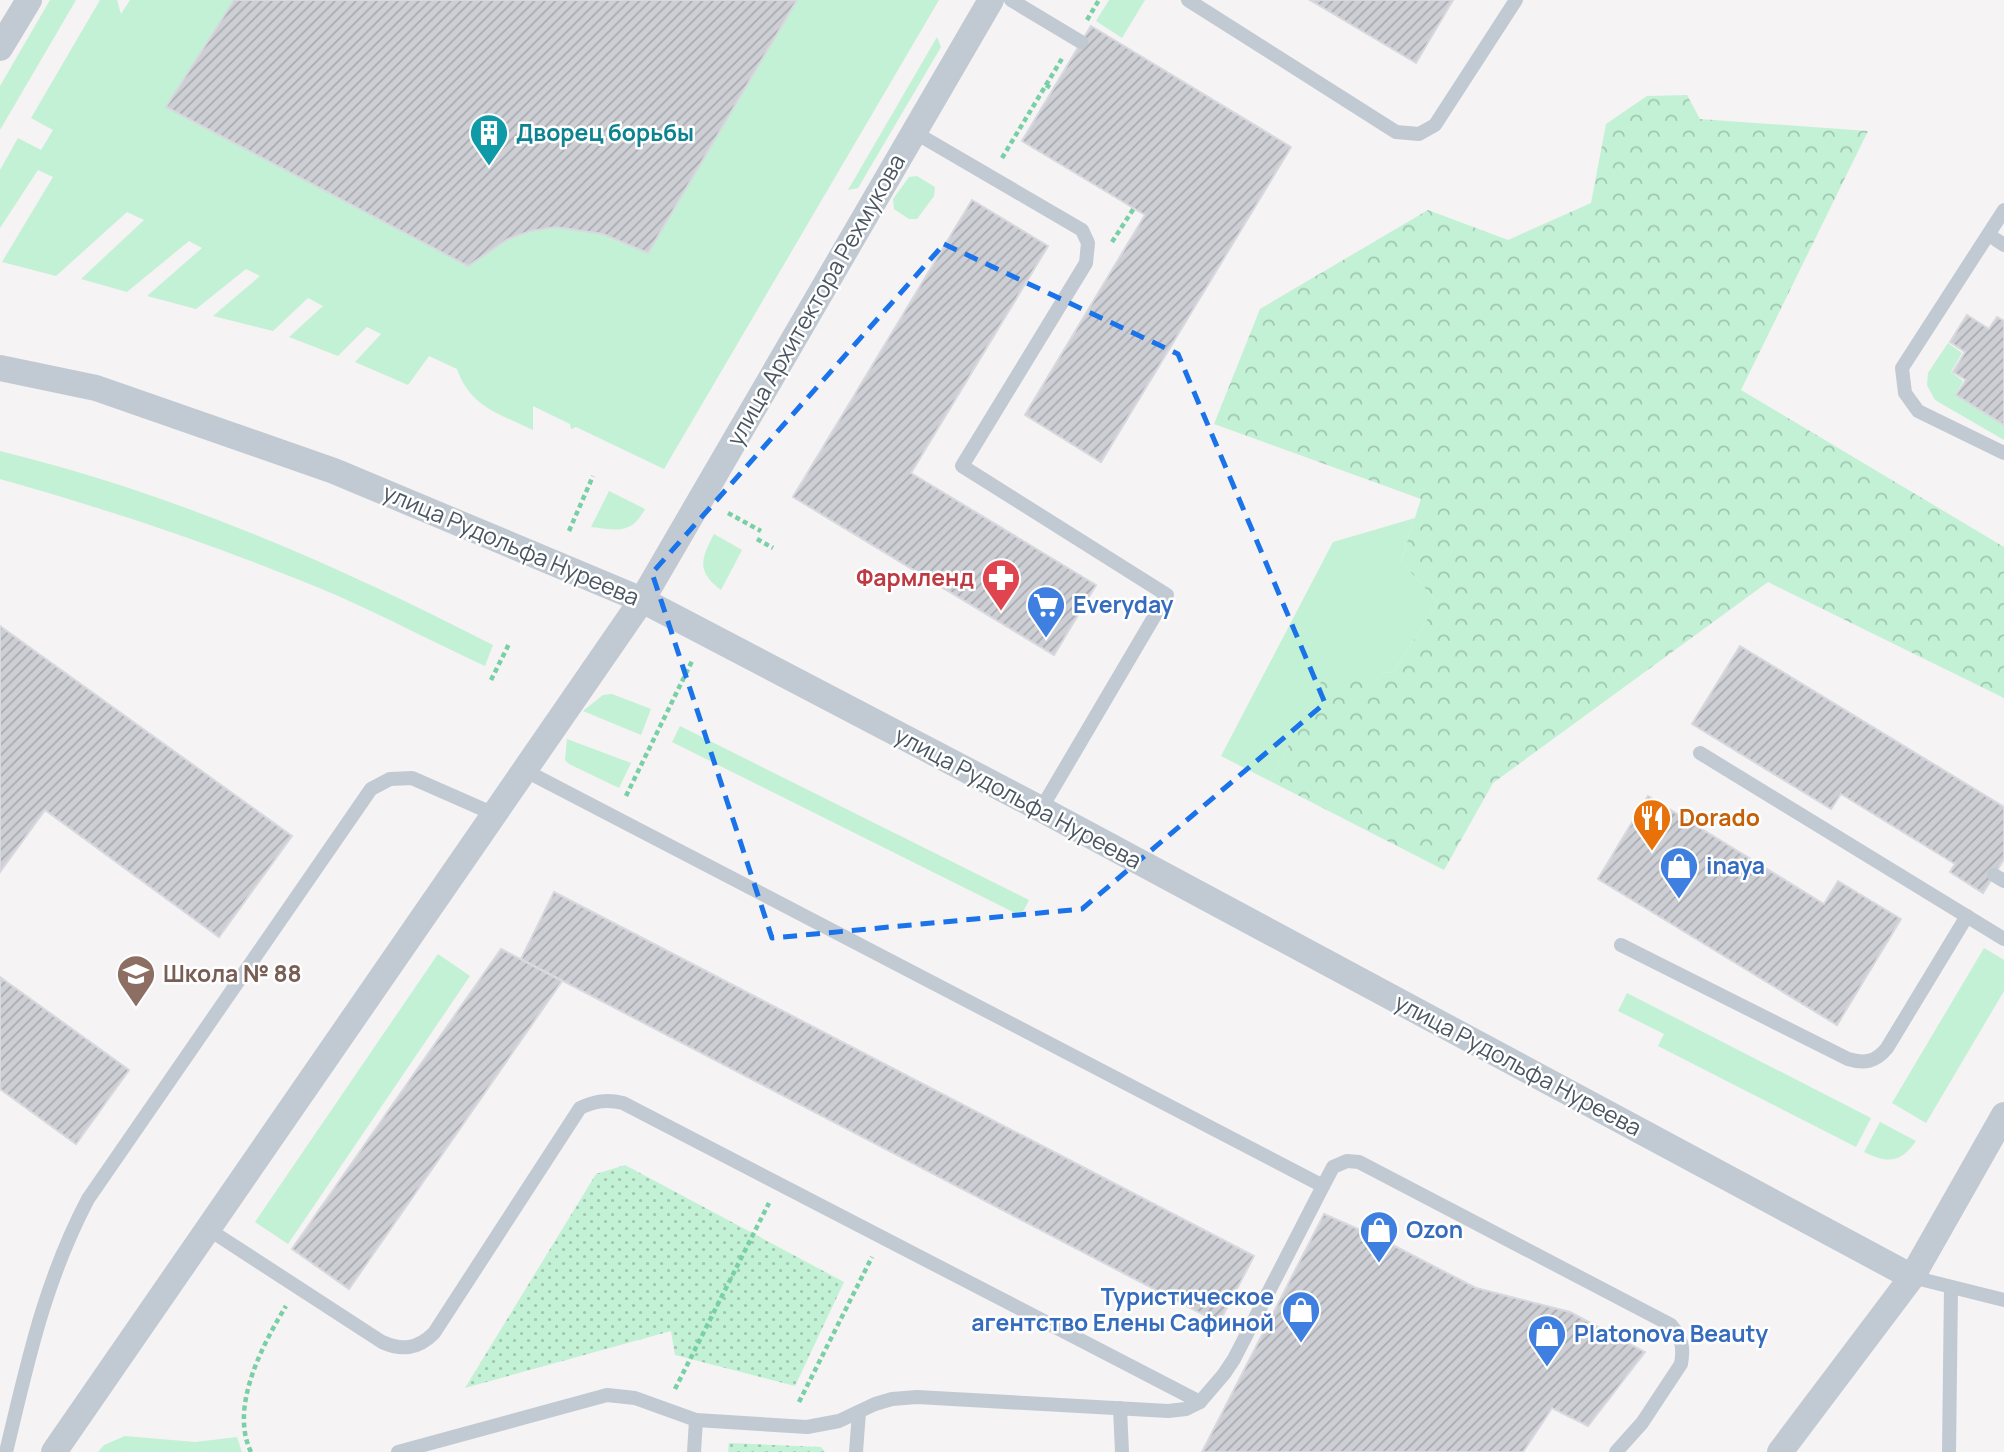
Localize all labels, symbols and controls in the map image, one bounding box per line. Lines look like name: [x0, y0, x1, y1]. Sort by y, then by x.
building icon: Дворец борьбы: [468, 112, 510, 167]
place label: Дворец борьбы: [516, 116, 694, 148]
street label: улица Архитектора Рехмукова: [718, 148, 912, 451]
street label: улица Рудольфа Нуреева: [378, 476, 644, 613]
pharmacy icon: Фармленд: [980, 557, 1022, 612]
place label: Фармленд: [856, 561, 974, 593]
supermarket icon: Everyday: [1025, 584, 1067, 639]
place label: Everyday: [1073, 588, 1174, 620]
street label: улица Рудольфа Нуреева: [889, 718, 1148, 876]
restaurant icon: Dorado: [1631, 797, 1673, 852]
place label: Dorado: [1679, 801, 1760, 833]
shop icon: inaya: [1658, 845, 1700, 900]
place label: inaya: [1706, 849, 1765, 881]
school or university icon: Школа № 88: [115, 953, 157, 1008]
place label: Школа № 88: [163, 957, 302, 989]
street label: улица Рудольфа Нуреева: [1389, 985, 1648, 1143]
shop icon: Ozon: [1358, 1209, 1400, 1264]
place label: Ozon: [1406, 1213, 1463, 1245]
place label: Туристическое агентство Елены Сафиной: [971, 1280, 1274, 1338]
shop icon: Туристическое агентство Елены Сафиной: [1280, 1289, 1322, 1344]
shop icon: Platonova Beauty: [1526, 1313, 1568, 1368]
place label: Platonova Beauty: [1574, 1317, 1768, 1349]

